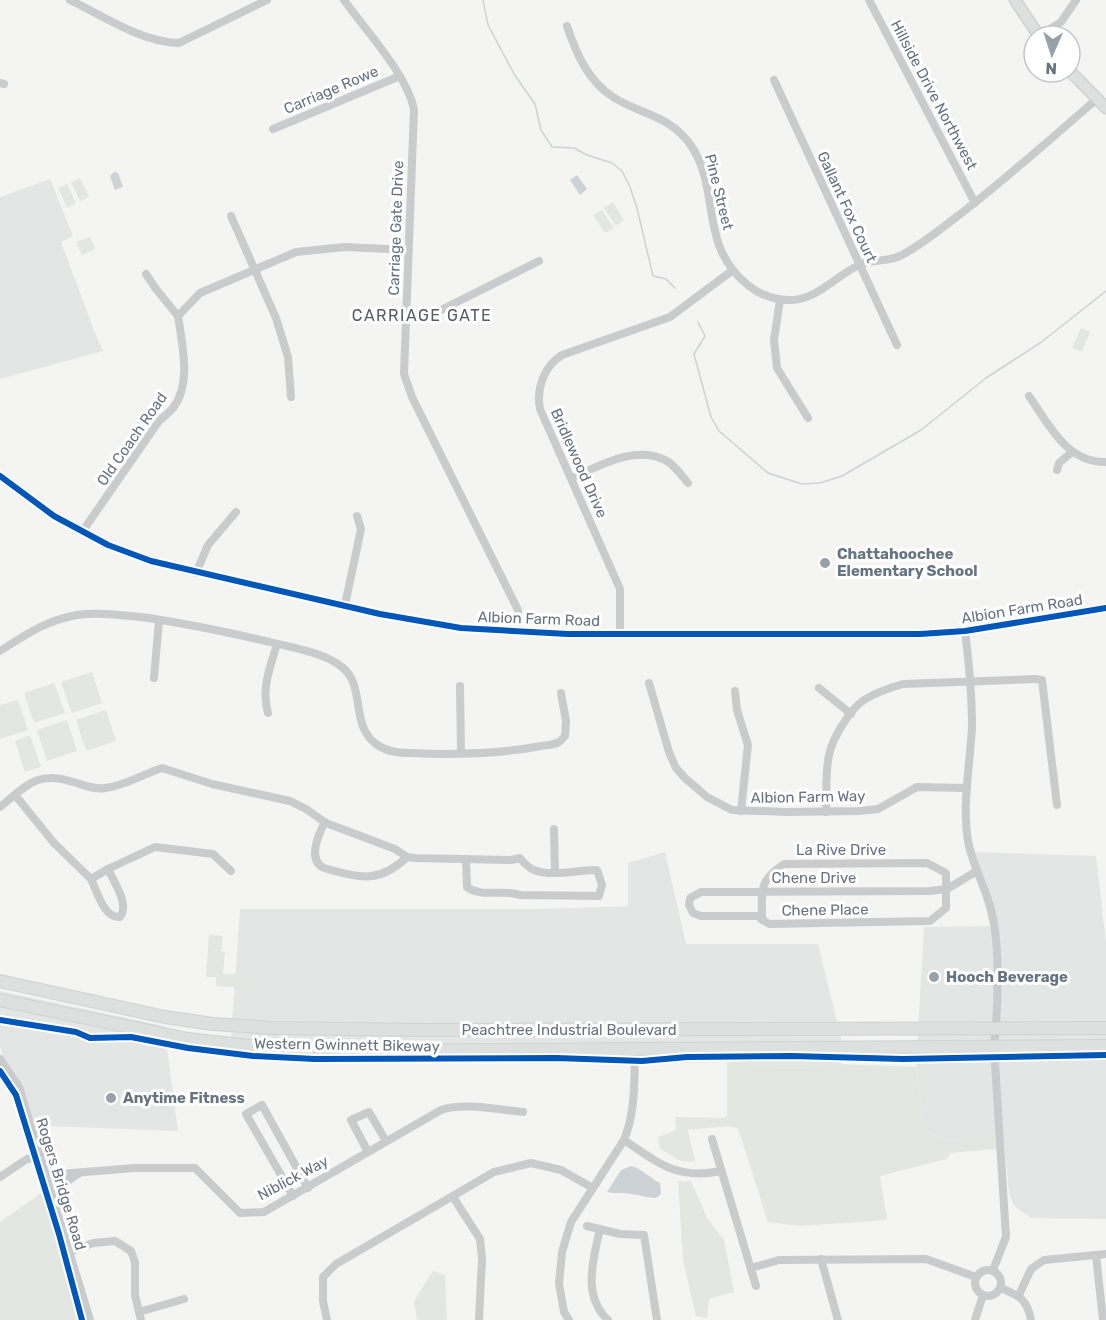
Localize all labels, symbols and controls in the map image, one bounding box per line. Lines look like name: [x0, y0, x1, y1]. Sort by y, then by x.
street label: Hillside Drive Northwest: [887, 17, 981, 173]
north arrow: [1022, 24, 1082, 84]
text: N: [1045, 59, 1057, 78]
street label: Carriage Rowe: [281, 62, 381, 118]
street label: Gallant Fox Court: [813, 149, 881, 266]
street label: Pine Street: [701, 152, 737, 232]
street label: Carriage Gate Drive: [385, 160, 407, 296]
district label: CARRIAGE GATE: [352, 306, 492, 325]
street label: Old Coach Road: [93, 389, 171, 489]
street label: Bridlewood Drive: [547, 406, 611, 520]
place label: Chattahoochee Elementary School: [837, 545, 978, 580]
marker: Chattahoochee Elementary School: [818, 556, 832, 570]
street label: Albion Farm Road: [960, 591, 1084, 627]
street label: Albion Farm Road: [477, 608, 601, 630]
street label: Albion Farm Way: [750, 787, 866, 807]
street label: La Rive Drive: [796, 841, 886, 859]
street label: Chene Drive: [772, 869, 856, 887]
street label: Chene Place: [781, 900, 869, 920]
place label: Hooch Beverage: [946, 968, 1068, 986]
marker: Hooch Beverage: [927, 970, 941, 984]
street label: Peachtree Industrial Boulevard: [461, 1021, 677, 1039]
street label: Western Gwinnett Bikeway: [254, 1034, 440, 1056]
place label: Anytime Fitness: [123, 1089, 245, 1107]
marker: Anytime Fitness: [104, 1091, 118, 1105]
street label: Rogers Bridge Road: [32, 1116, 90, 1252]
street label: Niblick Way: [254, 1152, 332, 1204]

